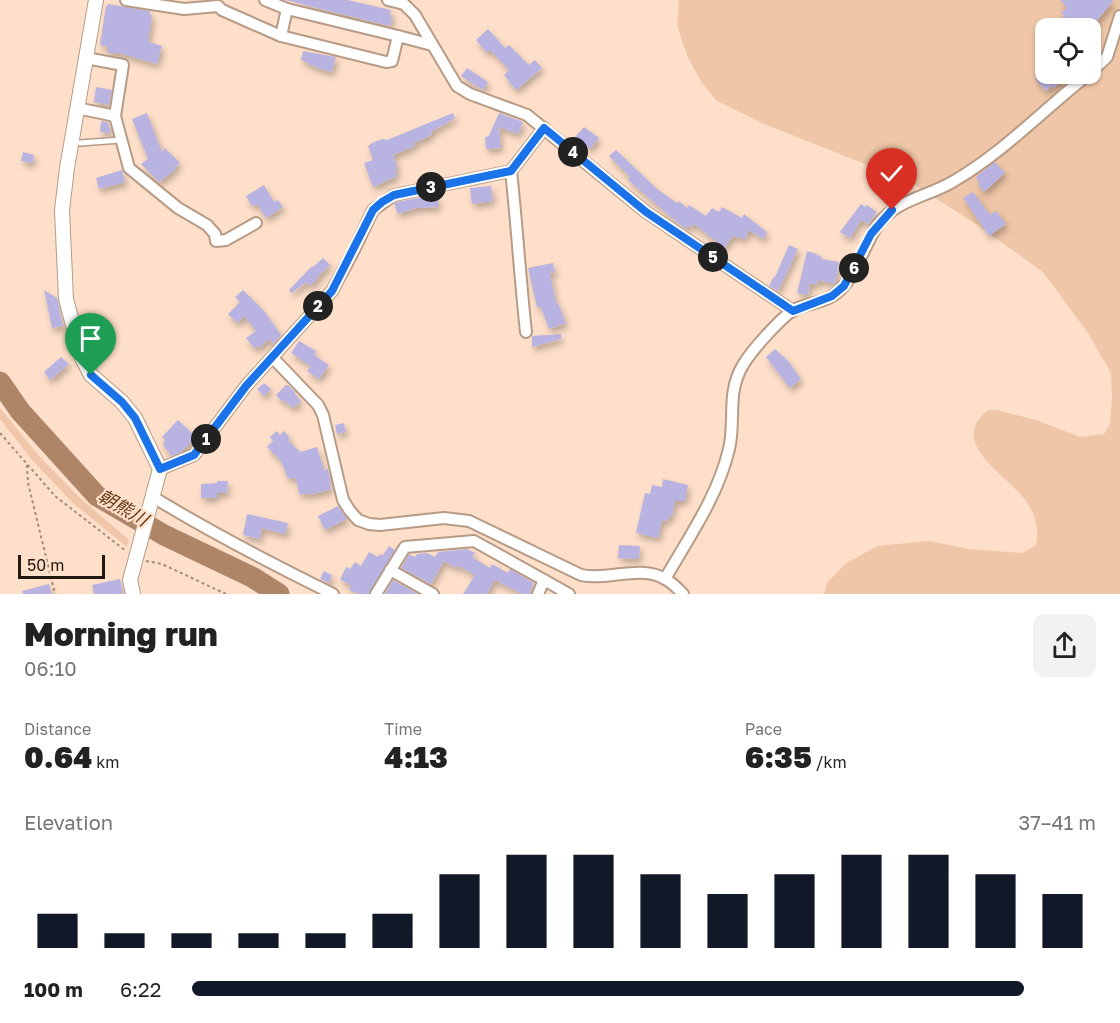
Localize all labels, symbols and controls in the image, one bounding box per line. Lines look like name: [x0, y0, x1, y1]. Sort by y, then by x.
map controls: [1035, 18, 1101, 84]
button: locate: [1035, 18, 1101, 84]
pin: 4: [558, 137, 588, 167]
text: 4: [568, 142, 578, 162]
pin: [866, 148, 917, 210]
icon: check: [875, 157, 908, 190]
pin: 3: [416, 172, 446, 202]
text: 3: [426, 177, 436, 197]
pin: 5: [698, 242, 728, 272]
text: 5: [708, 247, 718, 267]
pin: 6: [839, 253, 869, 283]
text: 6: [849, 258, 859, 278]
pin: 2: [303, 291, 333, 321]
text: 2: [313, 296, 323, 316]
pin: [65, 313, 116, 375]
icon: arrive: [74, 322, 107, 355]
pin: 1: [191, 424, 221, 454]
text: 1: [202, 429, 210, 449]
water label: 朝熊川: [95, 484, 154, 531]
scale bar: [18, 552, 105, 580]
text: 50 m: [27, 555, 64, 575]
text: Morning run: [24, 614, 218, 653]
button: share: [1033, 614, 1096, 677]
text: 06:10: [24, 656, 77, 680]
text: Distance: [24, 719, 91, 739]
text: Time: [384, 719, 422, 739]
text: Pace: [745, 719, 782, 739]
text: 0.64: [24, 739, 92, 775]
text: 4:13: [384, 739, 448, 775]
text: 6:35: [745, 739, 812, 775]
text: km: [92, 752, 119, 772]
text: /km: [812, 752, 847, 772]
text: Elevation: [24, 810, 113, 834]
text: 37–41 m: [1019, 810, 1096, 834]
text: 100 m: [24, 977, 83, 1001]
text: 6:22: [120, 977, 161, 1001]

